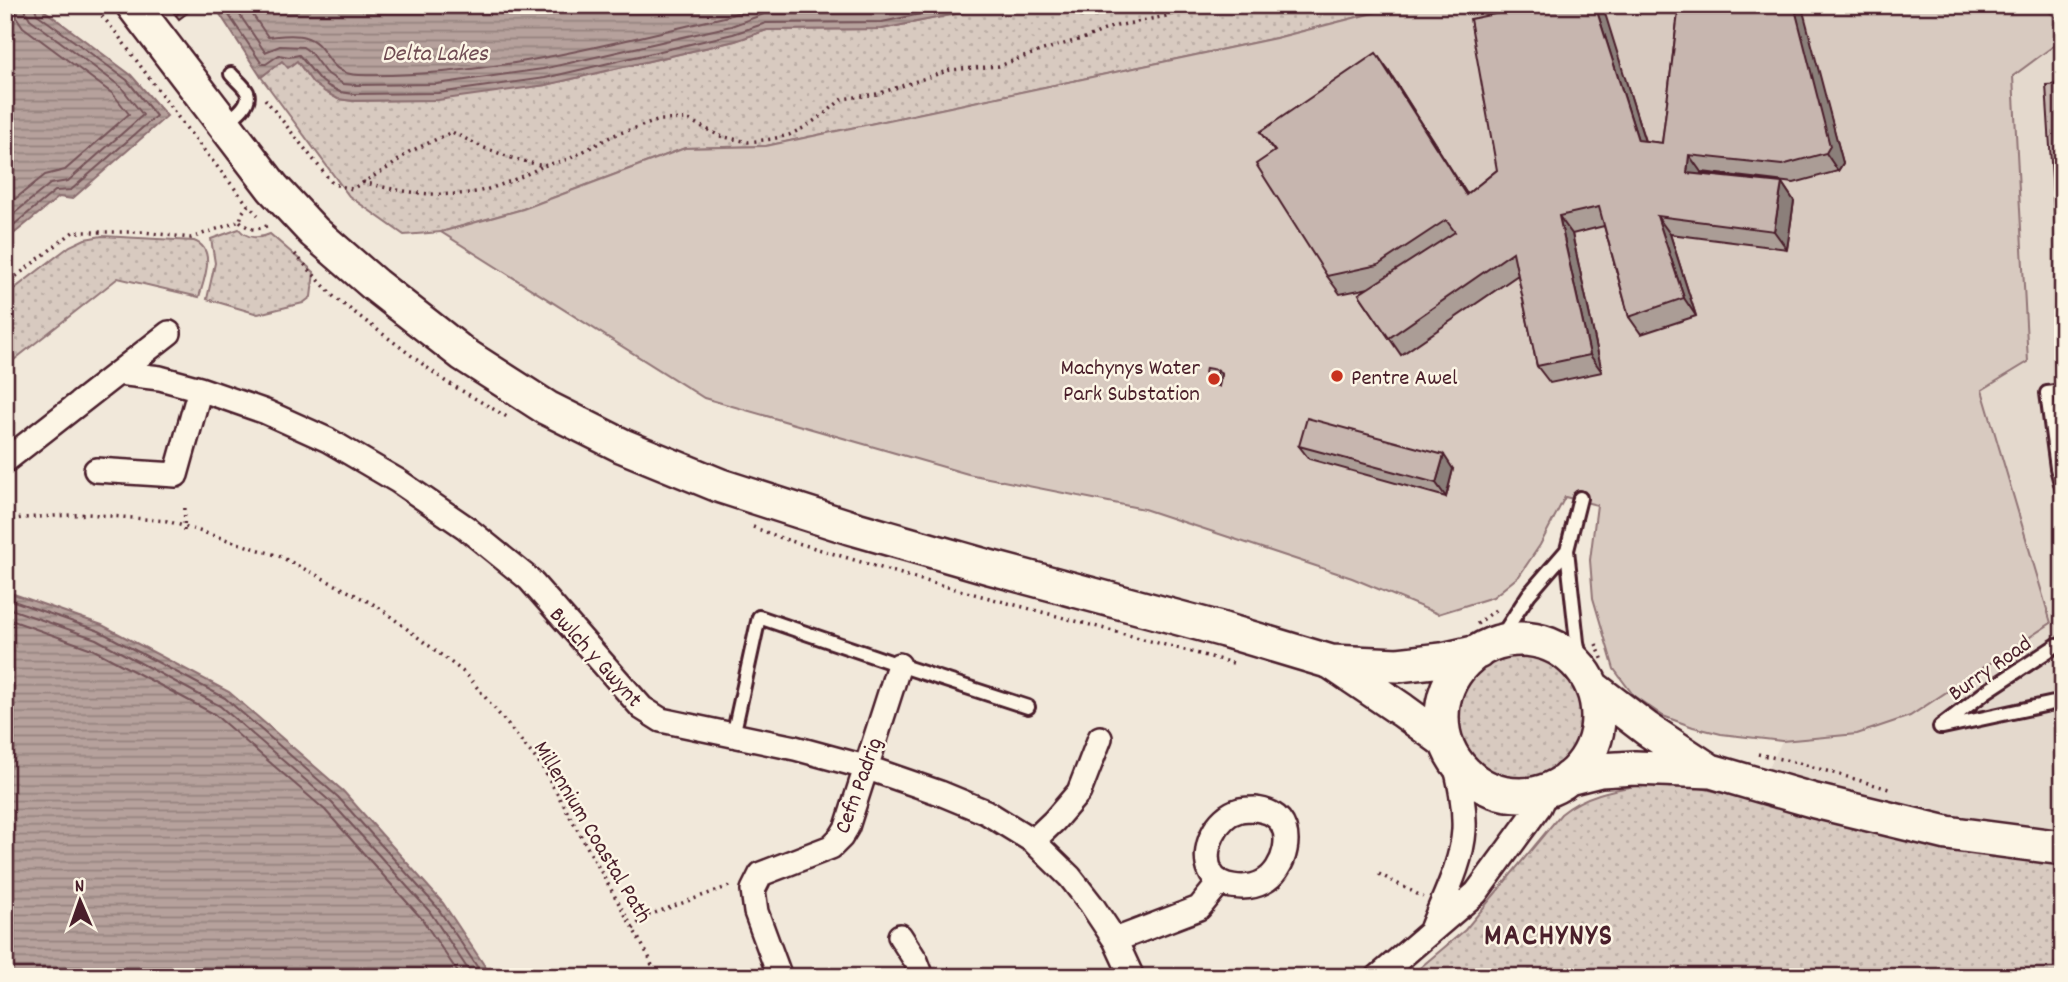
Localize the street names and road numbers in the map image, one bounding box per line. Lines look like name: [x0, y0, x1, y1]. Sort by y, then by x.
street label: Bwlch y Gwynt: [540, 601, 649, 716]
street label: Burry Road: [1942, 629, 2040, 711]
street label: Cefn Padrig: [828, 733, 893, 839]
street label: Millennium Coastal Path: [523, 735, 659, 930]

